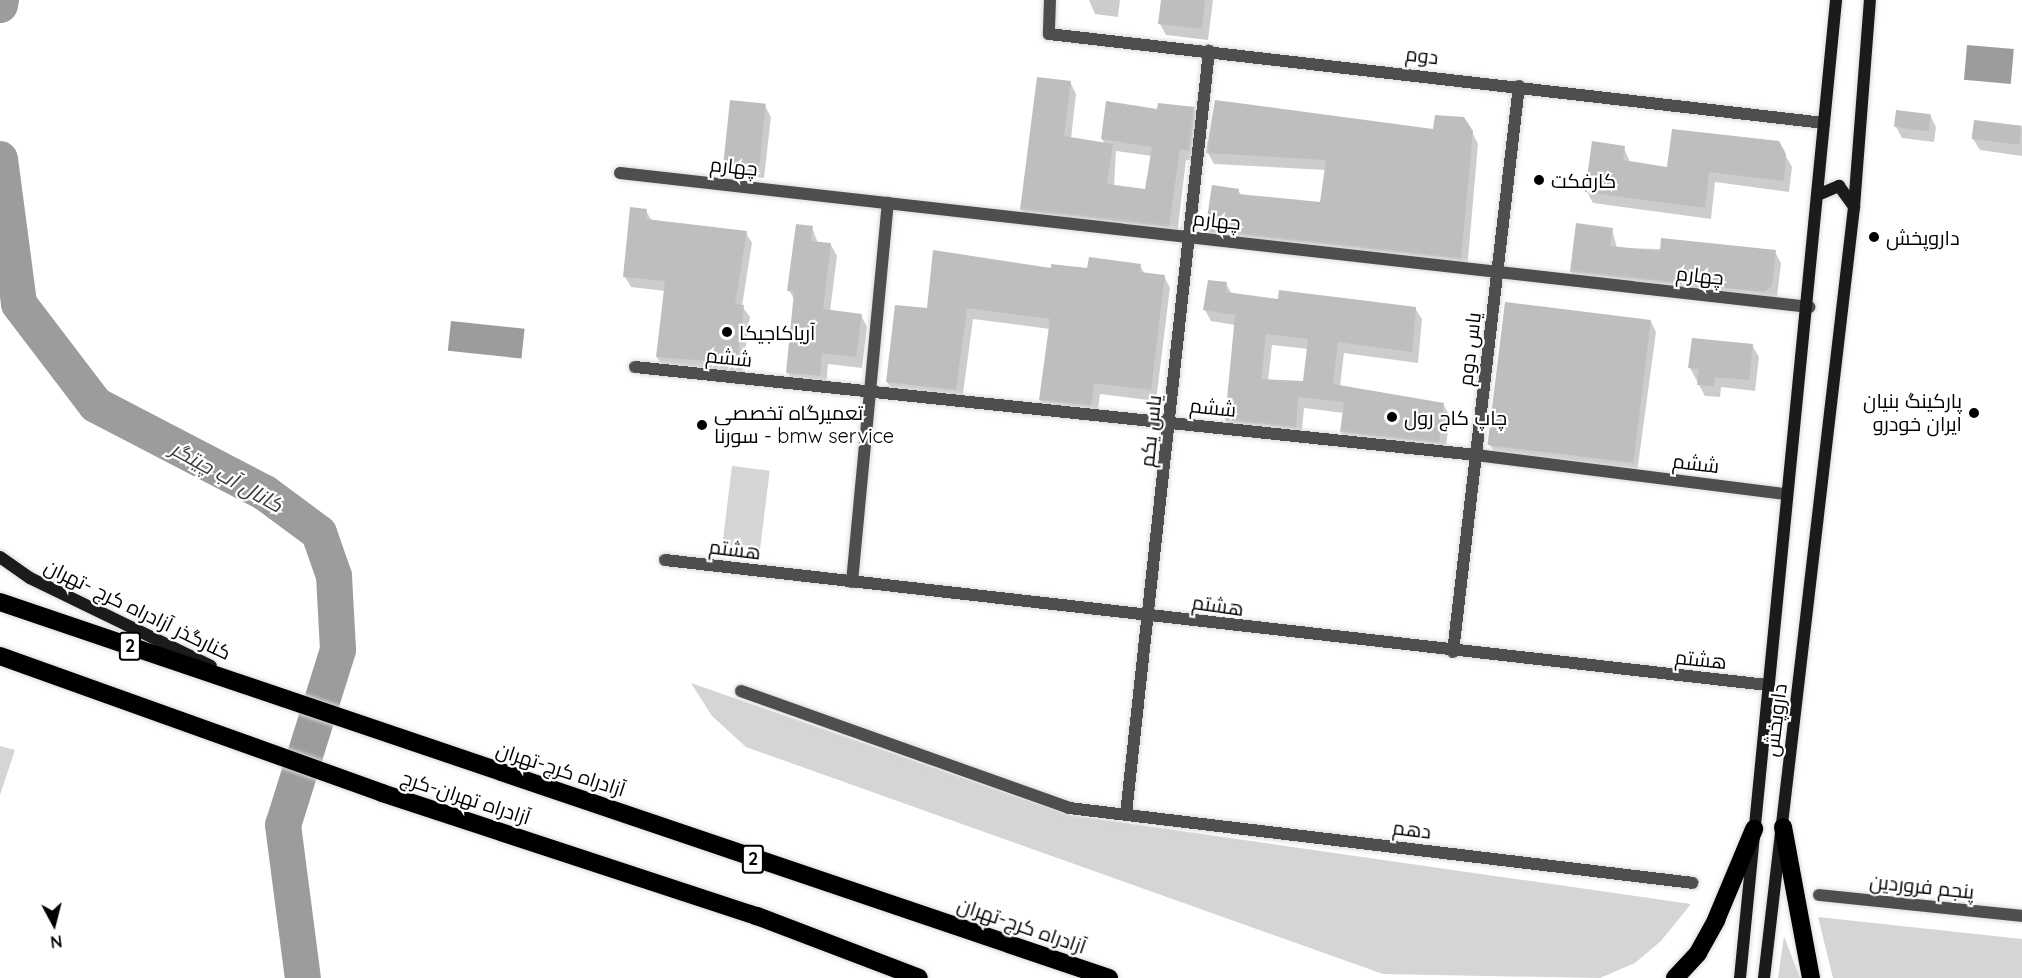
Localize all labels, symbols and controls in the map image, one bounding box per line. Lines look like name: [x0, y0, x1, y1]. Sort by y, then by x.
street label: دوم: [1404, 41, 1440, 69]
street label: چهارم: [709, 152, 759, 180]
place label: کارفکت: [1551, 168, 1616, 192]
marker: کارفکت: [1532, 173, 1546, 187]
street label: چهارم: [1192, 206, 1242, 234]
place label: داروپخش: [1886, 225, 1960, 249]
marker: داروپخش: [1867, 230, 1881, 244]
street label: چهارم: [1675, 261, 1725, 289]
street label: یاس دوم: [1453, 311, 1485, 387]
place label: آریاکاجیکا: [739, 320, 815, 344]
marker: آریاکاجیکا: [720, 325, 734, 339]
street label: ششم: [704, 343, 754, 371]
place label: پارکینگ بنیان ایران خودرو: [1863, 389, 1962, 436]
street label: ششم: [1188, 393, 1238, 421]
street label: یاس یکم: [1134, 394, 1166, 468]
place label: تعمیرگاه تخصصی سورنا - bmw service: [714, 401, 894, 448]
place label: چاپ کاج رول: [1404, 405, 1507, 429]
marker: پارکینگ بنیان ایران خودرو: [1967, 406, 1981, 420]
marker: چاپ کاج رول: [1385, 410, 1399, 424]
marker: تعمیرگاه تخصصی سورنا - bmw service: [695, 418, 709, 432]
water label: کانال آب چیتگر: [167, 435, 287, 517]
street label: ششم: [1671, 448, 1721, 478]
street label: هشتم: [708, 534, 762, 564]
street label: کنارگذر آزادراه کرج -تهران: [41, 553, 235, 665]
street label: هشتم: [1190, 589, 1246, 621]
road number: 2: [118, 631, 142, 661]
street label: هشتم: [1674, 644, 1728, 674]
street label: داروپخش: [1759, 682, 1791, 758]
street label: آزادراه کرج-تهران: [493, 737, 629, 801]
street label: آزادراه تهران-کرج: [398, 765, 534, 829]
street label: دهم: [1391, 815, 1433, 843]
road number: 2: [741, 844, 765, 874]
street label: پنجم فروردین: [1868, 869, 1976, 903]
street label: آزادراه کرج-تهران: [954, 892, 1090, 958]
north arrow: [24, 894, 84, 954]
text: N: [49, 931, 63, 953]

